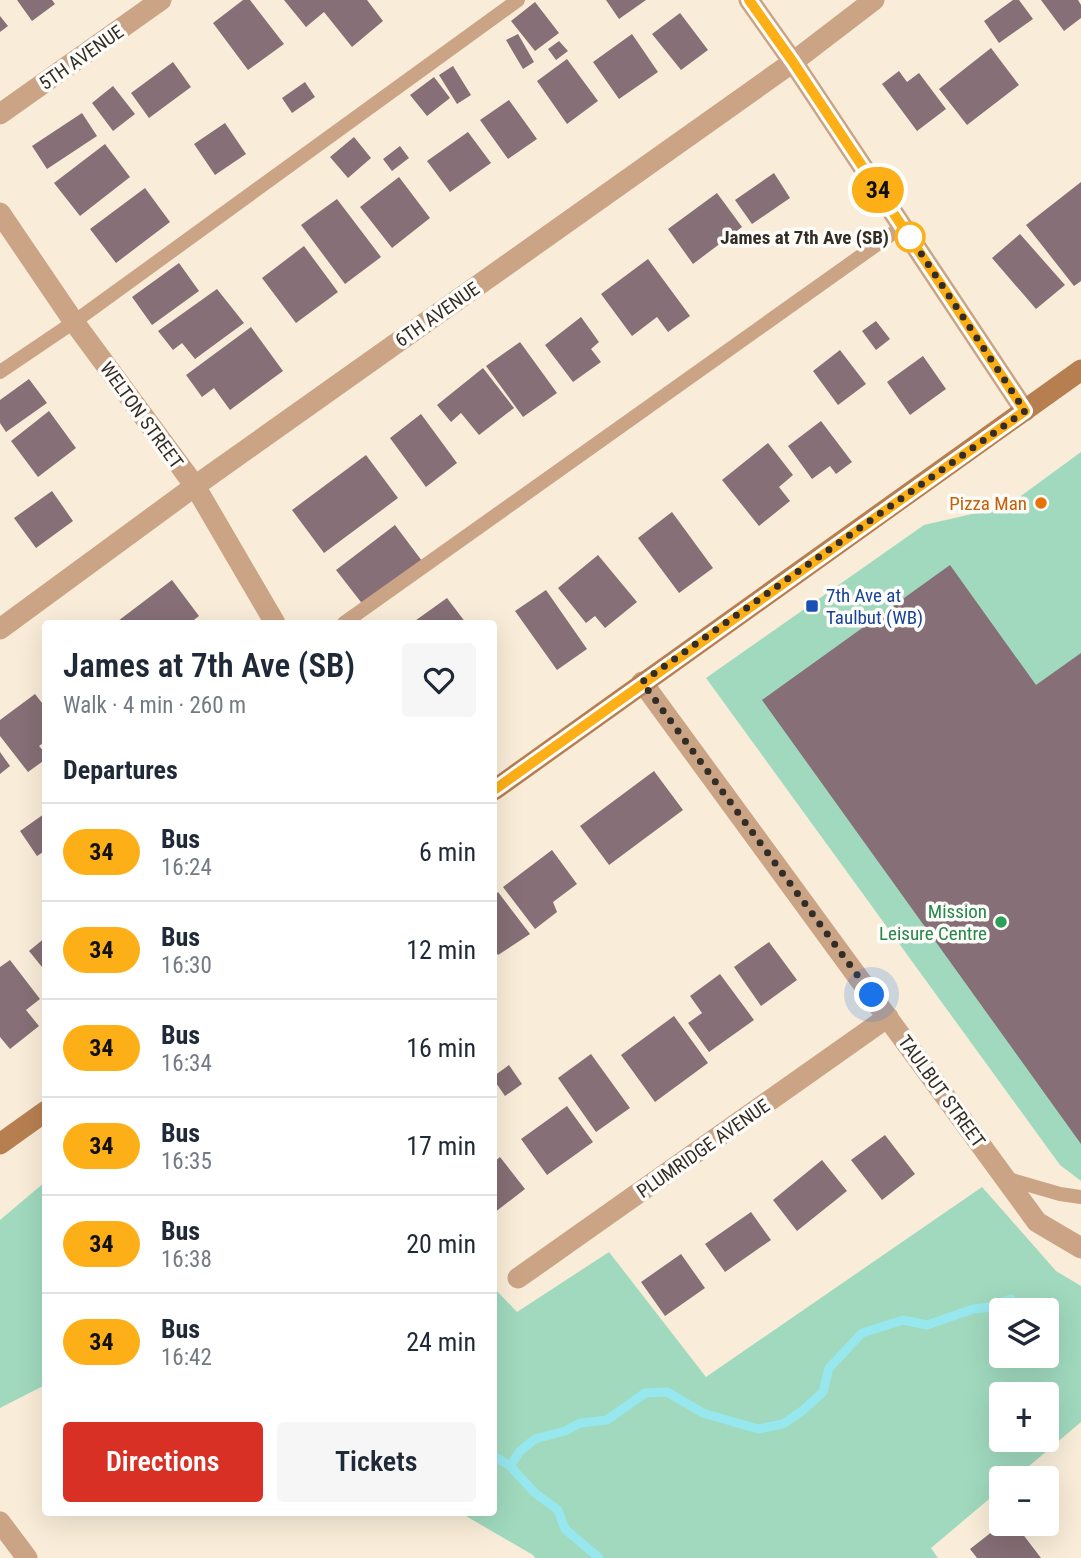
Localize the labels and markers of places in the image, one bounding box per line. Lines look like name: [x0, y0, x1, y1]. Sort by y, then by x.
marker: James at 7th Ave (SB): [895, 222, 925, 252]
place label: James at 7th Ave (SB): [720, 226, 889, 249]
place label: Pizza Man: [949, 492, 1027, 515]
marker: Pizza Man: [1033, 495, 1049, 511]
place label: 7th Ave at Taulbut (WB): [826, 584, 923, 629]
marker: 7th Ave at Taulbut (WB): [804, 598, 820, 614]
place label: Mission Leisure Centre: [879, 900, 987, 945]
marker: Mission Leisure Centre: [993, 914, 1009, 930]

